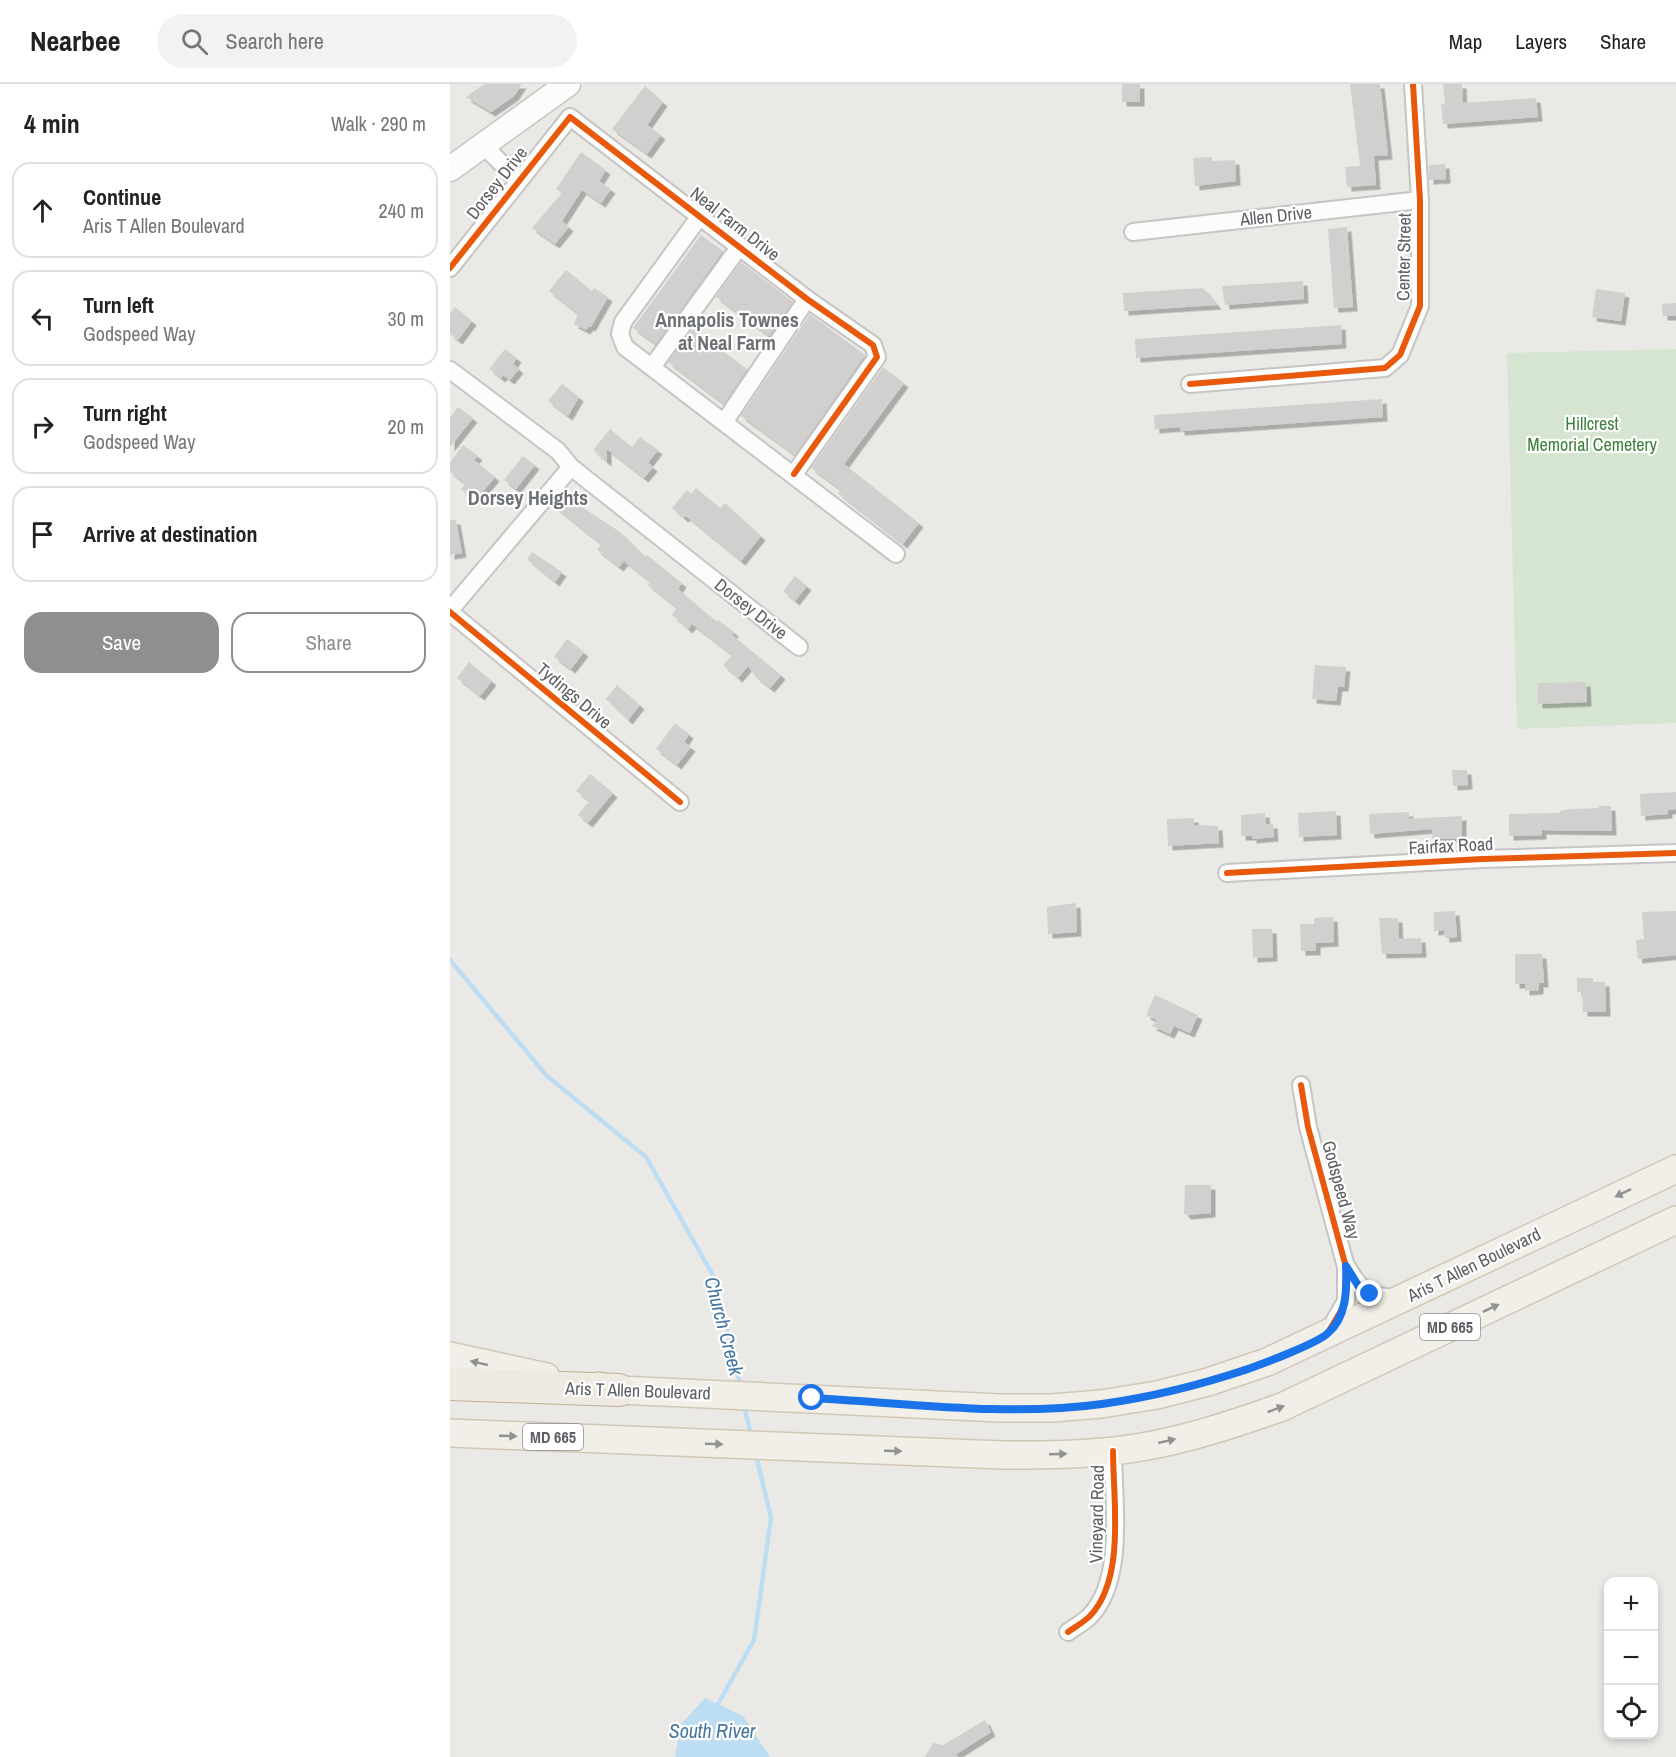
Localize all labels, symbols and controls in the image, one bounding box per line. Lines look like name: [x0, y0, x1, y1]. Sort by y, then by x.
search box: [157, 14, 577, 68]
text: Nearbee: [30, 22, 121, 60]
icon: search: [178, 25, 211, 58]
text: Search here: [226, 26, 324, 56]
text: Map: [1449, 27, 1482, 56]
text: Layers: [1515, 27, 1567, 56]
text: Share: [1600, 27, 1646, 56]
text: 4 min: [24, 106, 80, 141]
text: Walk · 290 m: [331, 110, 426, 137]
street label: Dorsey Drive: [460, 141, 533, 224]
street label: Neal Farm Drive: [685, 181, 785, 267]
text: Continue: [83, 182, 161, 212]
icon: ahead: [26, 194, 59, 227]
text: 240 m: [378, 197, 424, 224]
street label: Allen Drive: [1238, 199, 1313, 232]
text: Aris T Allen Boulevard: [83, 212, 245, 239]
street label: Center Street: [1390, 213, 1417, 301]
text: Turn left: [83, 290, 154, 320]
icon: left: [26, 302, 59, 335]
text: 30 m: [388, 305, 424, 332]
district label: Annapolis Townes at Neal Farm: [655, 306, 799, 356]
text: Godspeed Way: [83, 320, 195, 347]
text: Turn right: [83, 398, 167, 428]
icon: right: [26, 410, 59, 443]
park label: Hillcrest Memorial Cemetery: [1527, 411, 1657, 457]
text: 20 m: [388, 413, 424, 440]
text: Godspeed Way: [83, 428, 195, 455]
district label: Dorsey Heights: [468, 484, 588, 511]
icon: arrive: [26, 518, 59, 551]
text: Arrive at destination: [83, 519, 257, 549]
street label: Dorsey Drive: [710, 572, 793, 645]
button: Save: [24, 612, 219, 673]
button: Share: [231, 612, 426, 673]
street label: Tydings Drive: [531, 657, 617, 734]
street label: Fairfax Road: [1408, 831, 1494, 860]
street label: Godspeed Way: [1316, 1138, 1367, 1243]
one-way arrow: [1614, 1189, 1631, 1198]
street label: Aris T Allen Boulevard: [1402, 1221, 1545, 1308]
water label: Church Creek: [698, 1274, 751, 1379]
route end: [1356, 1280, 1382, 1306]
one-way arrow: [1482, 1303, 1499, 1312]
road number: MD 665: [1420, 1314, 1480, 1340]
one-way arrow: [470, 1358, 488, 1368]
street label: Aris T Allen Boulevard: [564, 1375, 711, 1406]
route start: [798, 1384, 824, 1410]
one-way arrow: [1267, 1403, 1285, 1413]
road number: MD 665: [523, 1424, 583, 1450]
one-way arrow: [499, 1431, 518, 1440]
one-way arrow: [1158, 1436, 1177, 1446]
one-way arrow: [704, 1440, 723, 1449]
one-way arrow: [883, 1446, 902, 1456]
one-way arrow: [1049, 1450, 1068, 1459]
street label: Vineyard Road: [1083, 1465, 1110, 1563]
map controls: [1604, 1577, 1658, 1739]
button: +: [1604, 1577, 1658, 1631]
button: −: [1604, 1631, 1658, 1685]
button: locate: [1604, 1685, 1658, 1739]
water label: South River: [669, 1717, 756, 1744]

